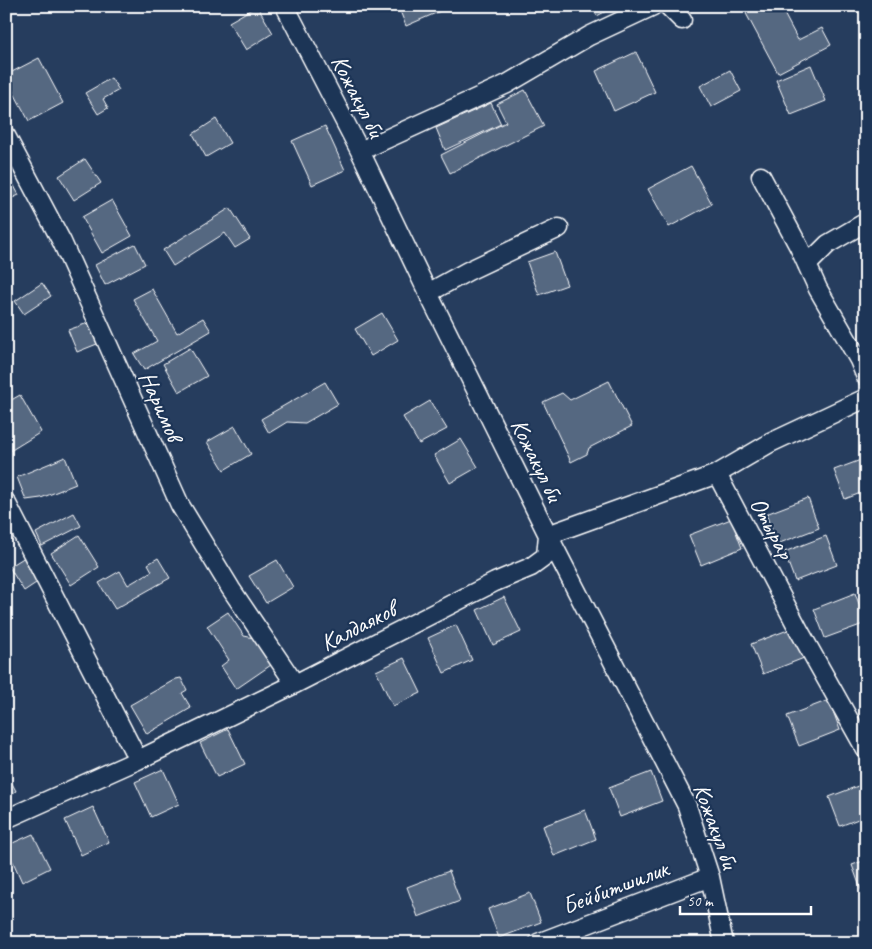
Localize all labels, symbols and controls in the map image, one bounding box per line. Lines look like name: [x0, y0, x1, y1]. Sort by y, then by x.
street label: Кожакул би: [325, 50, 392, 144]
street label: Наримов: [132, 366, 192, 450]
street label: Кожакул би: [504, 414, 571, 508]
street label: Отырар: [743, 492, 802, 566]
street label: Калдаяков: [315, 592, 406, 658]
street label: Кожакул би: [687, 779, 746, 875]
street label: Бейбитшилик: [558, 852, 674, 921]
scale bar: [680, 884, 811, 916]
text: 50 m: [687, 892, 714, 911]

